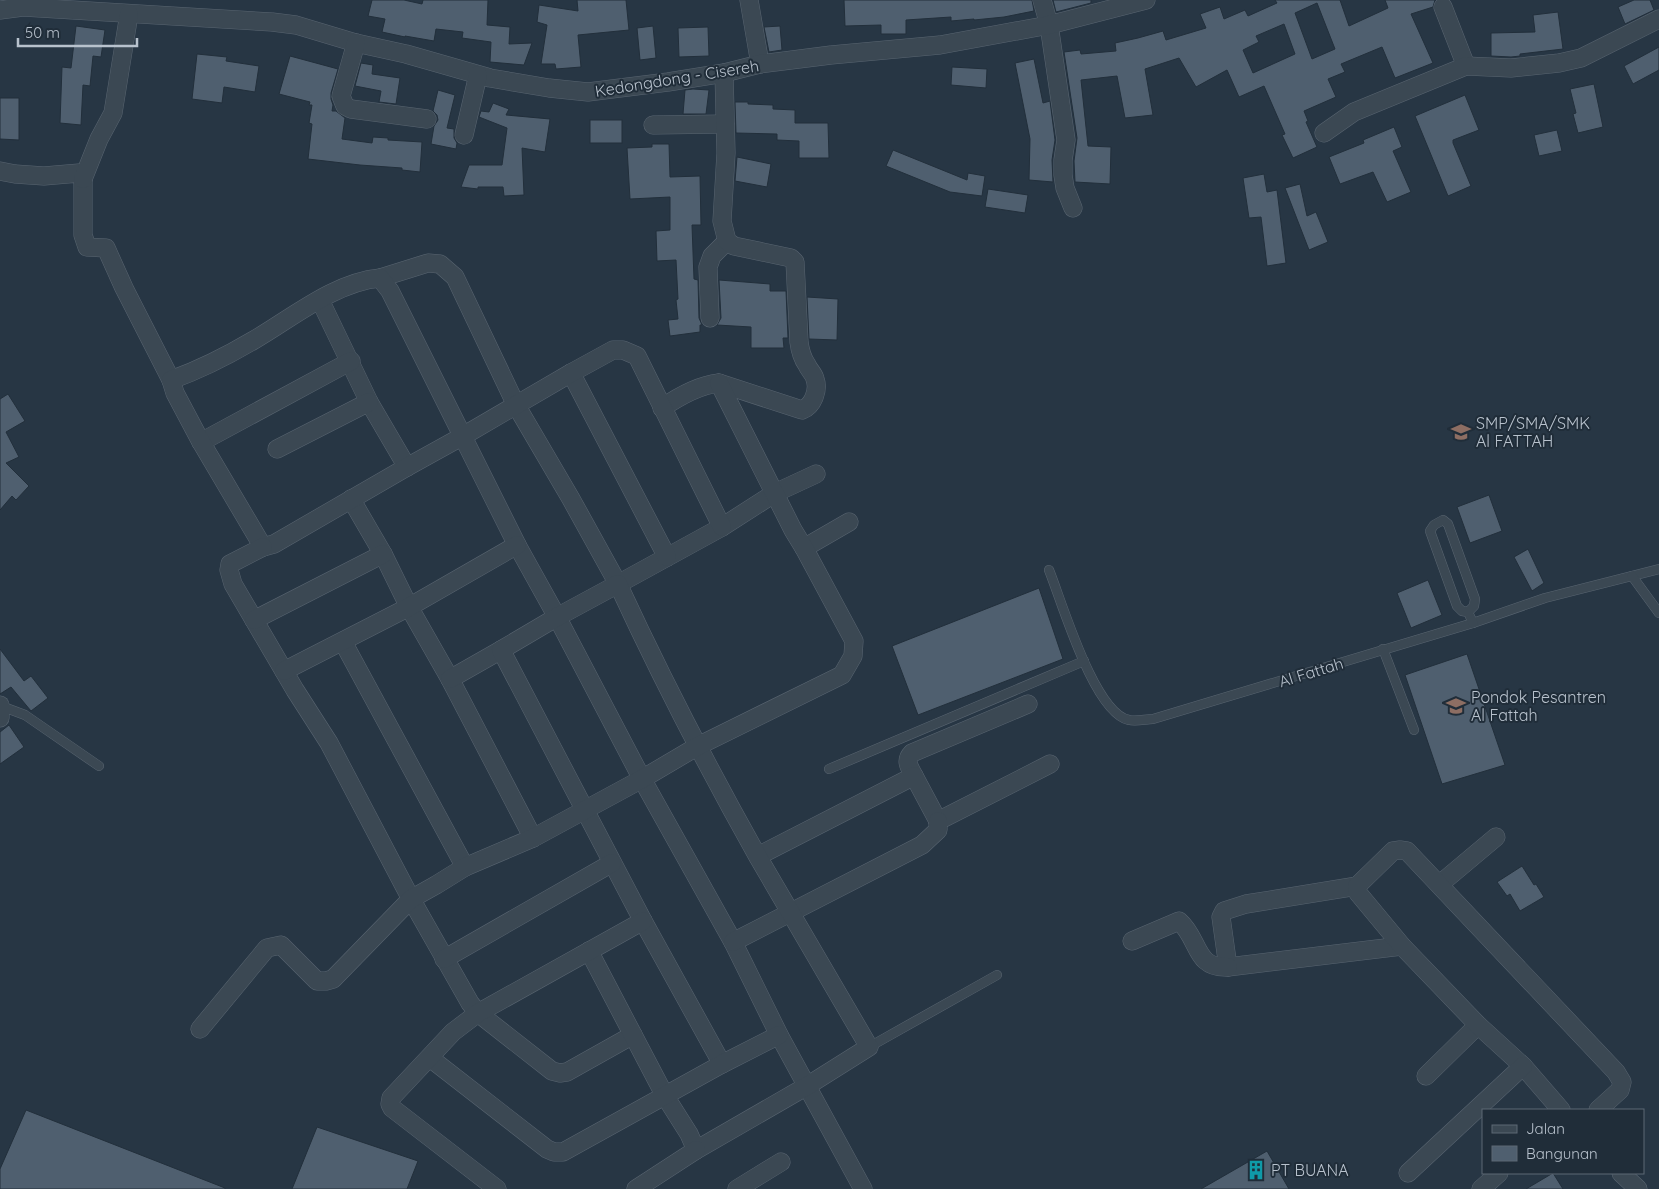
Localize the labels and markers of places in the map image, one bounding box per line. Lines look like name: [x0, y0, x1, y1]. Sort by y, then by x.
place label: SMP/SMA/SMK Al FATTAH: [1476, 413, 1590, 451]
school or university icon: SMP/SMA/SMK Al FATTAH: [1450, 421, 1472, 443]
place label: Pondok Pesantren Al Fattah: [1471, 687, 1606, 725]
school or university icon: Pondok Pesantren Al Fattah: [1445, 695, 1467, 717]
building icon: PT BUANA: [1245, 1159, 1267, 1181]
place label: PT BUANA: [1271, 1160, 1349, 1180]

